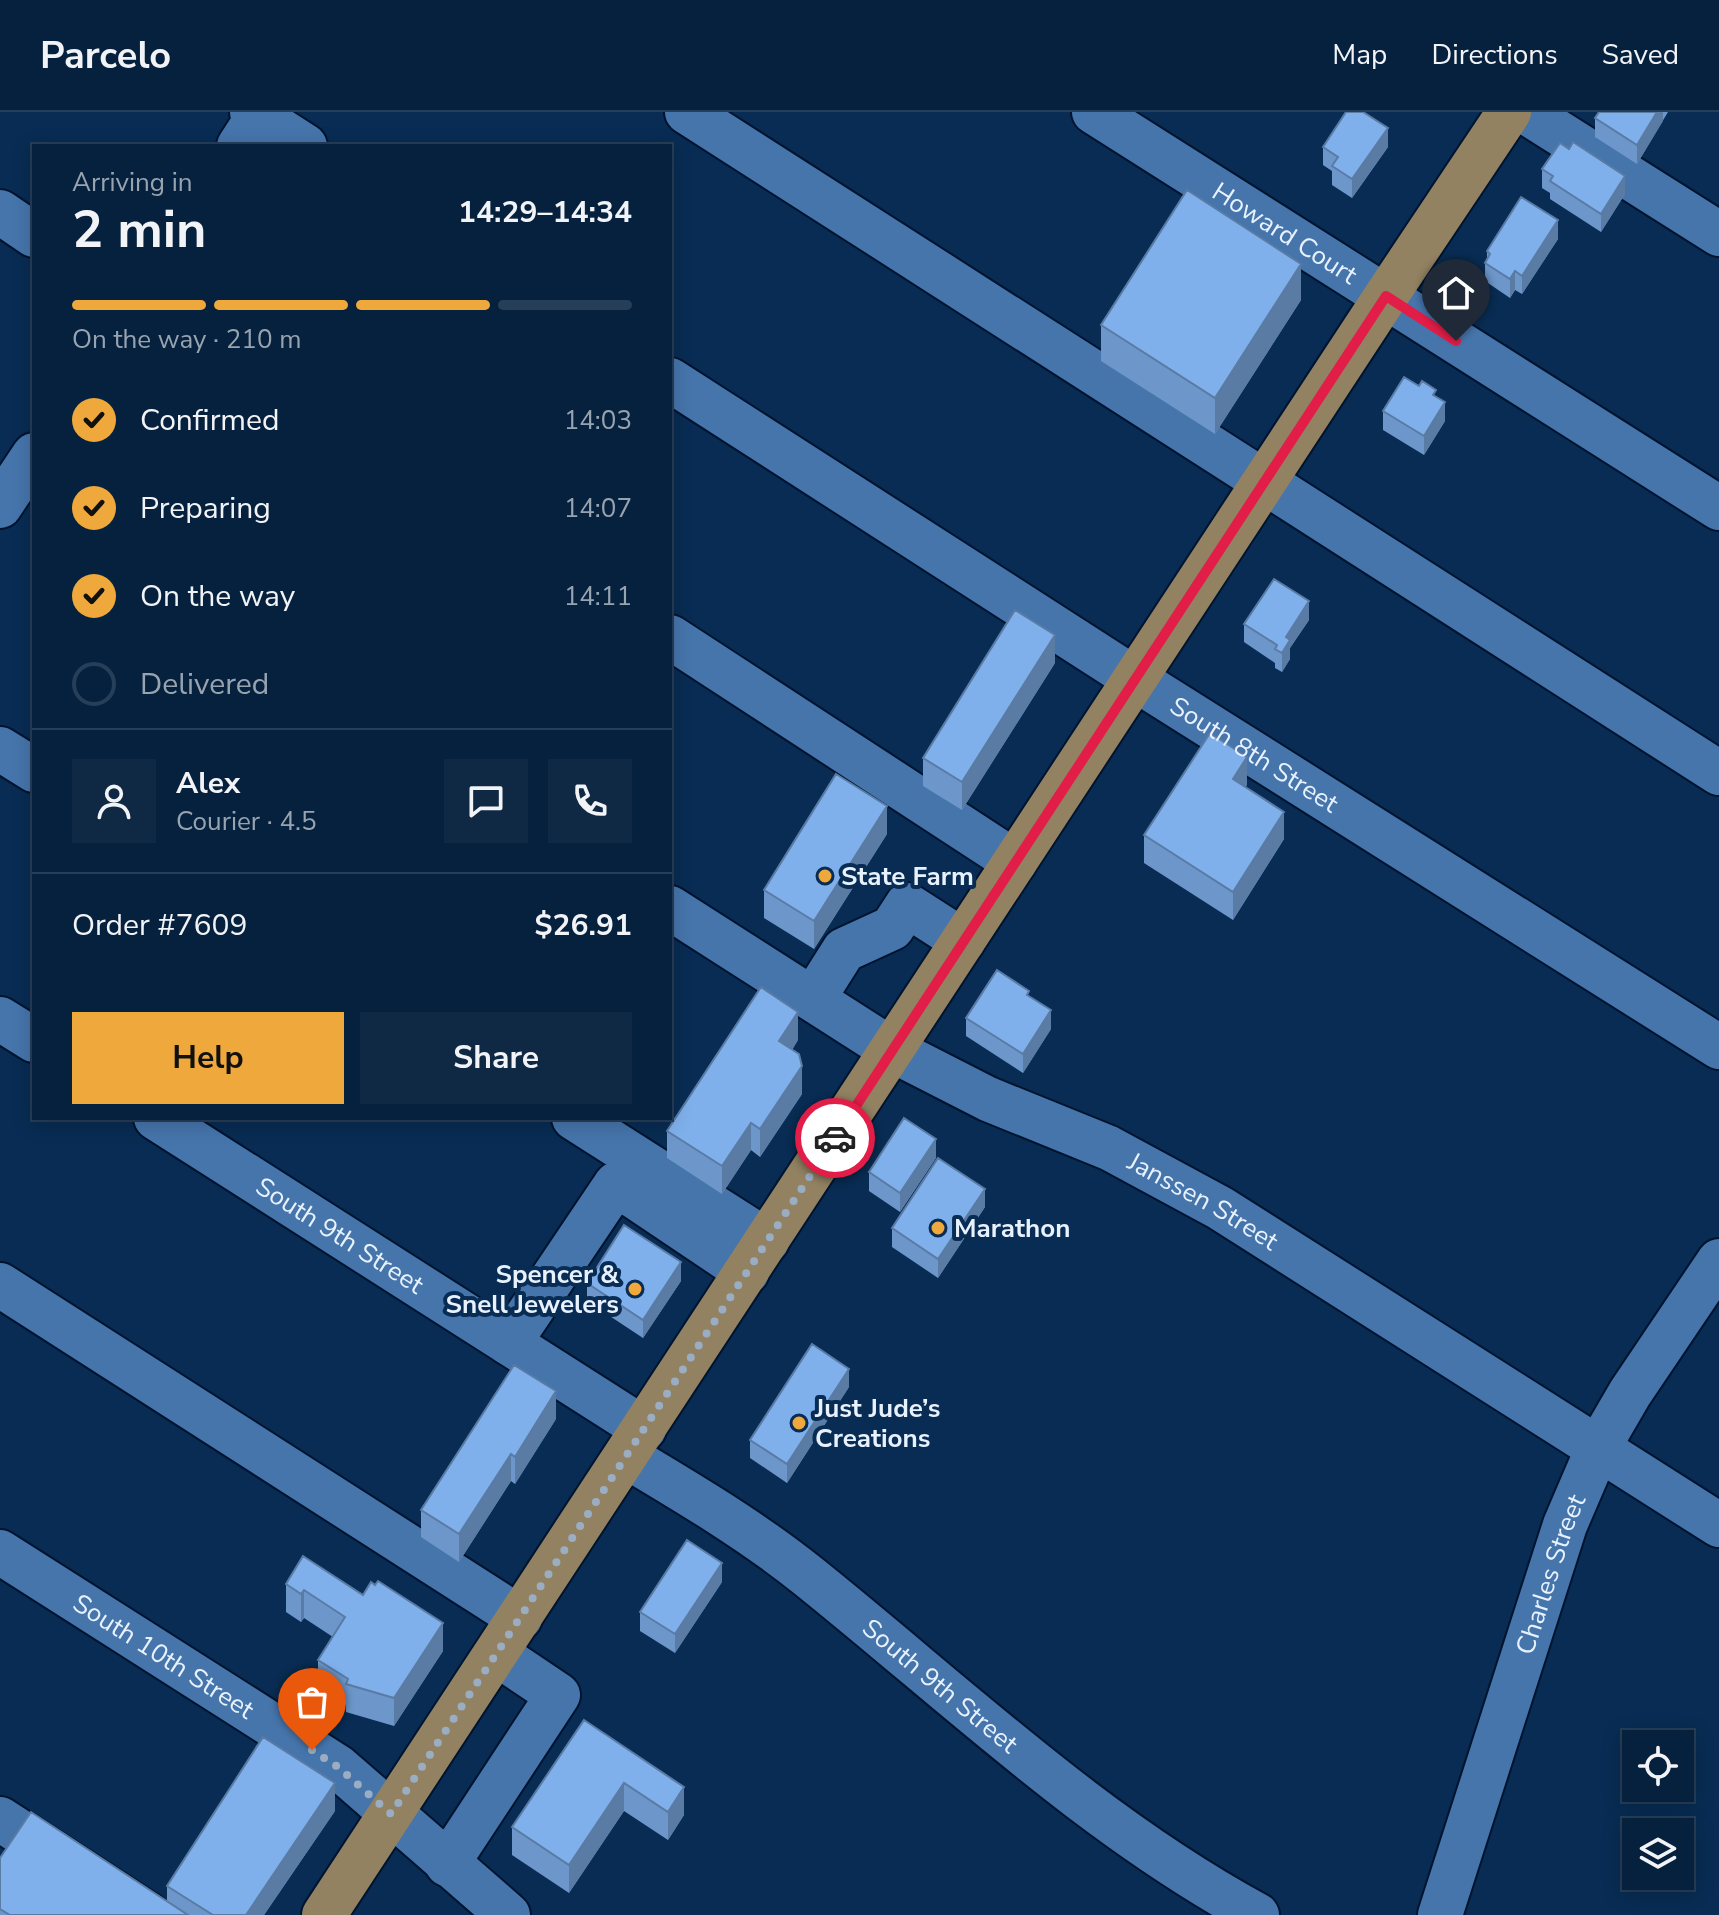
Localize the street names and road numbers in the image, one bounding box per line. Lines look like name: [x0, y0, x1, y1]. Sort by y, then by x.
street label: Howard Court: [1205, 174, 1365, 293]
street label: South 8th Street: [1163, 688, 1346, 821]
street label: Janssen Street: [1121, 1144, 1286, 1259]
street label: South 9th Street: [249, 1169, 431, 1303]
street label: Charles Street: [1508, 1488, 1594, 1659]
street label: South 10th Street: [66, 1586, 262, 1728]
street label: South 9th Street: [855, 1611, 1026, 1762]

